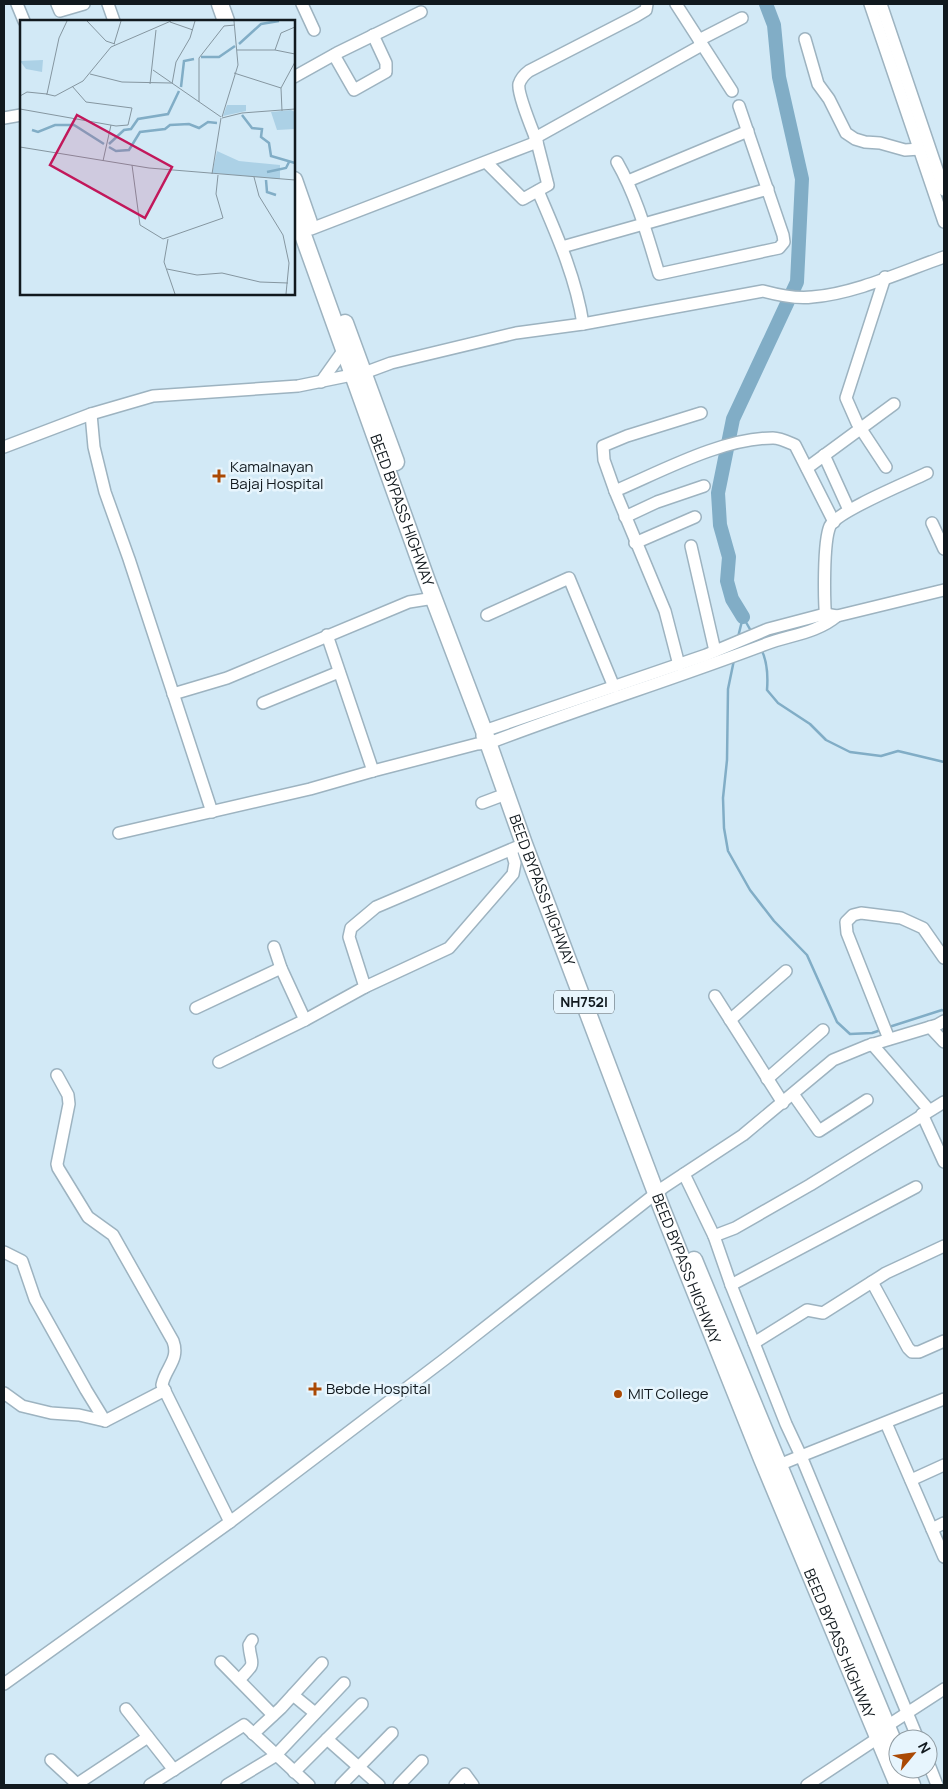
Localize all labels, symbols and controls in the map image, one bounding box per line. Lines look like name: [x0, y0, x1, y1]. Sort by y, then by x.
inset map: [20, 20, 295, 295]
street label: BEED BYPASS HIGHWAY: [365, 431, 439, 590]
place label: Kamalnayan Bajaj Hospital: [230, 456, 324, 494]
marker: Kamalnayan Bajaj Hospital: [212, 469, 226, 483]
street label: BEED BYPASS HIGHWAY: [504, 811, 580, 969]
road number: NH752I: [554, 990, 614, 1014]
street label: BEED BYPASS HIGHWAY: [647, 1190, 726, 1347]
place label: Bebde Hospital: [326, 1378, 431, 1399]
marker: Bebde Hospital: [308, 1382, 322, 1396]
place label: MIT College: [628, 1383, 709, 1404]
marker: MIT College: [612, 1388, 624, 1400]
street label: BEED BYPASS HIGHWAY: [799, 1565, 880, 1722]
north arrow: [888, 1729, 938, 1779]
text: N: [914, 1738, 936, 1756]

